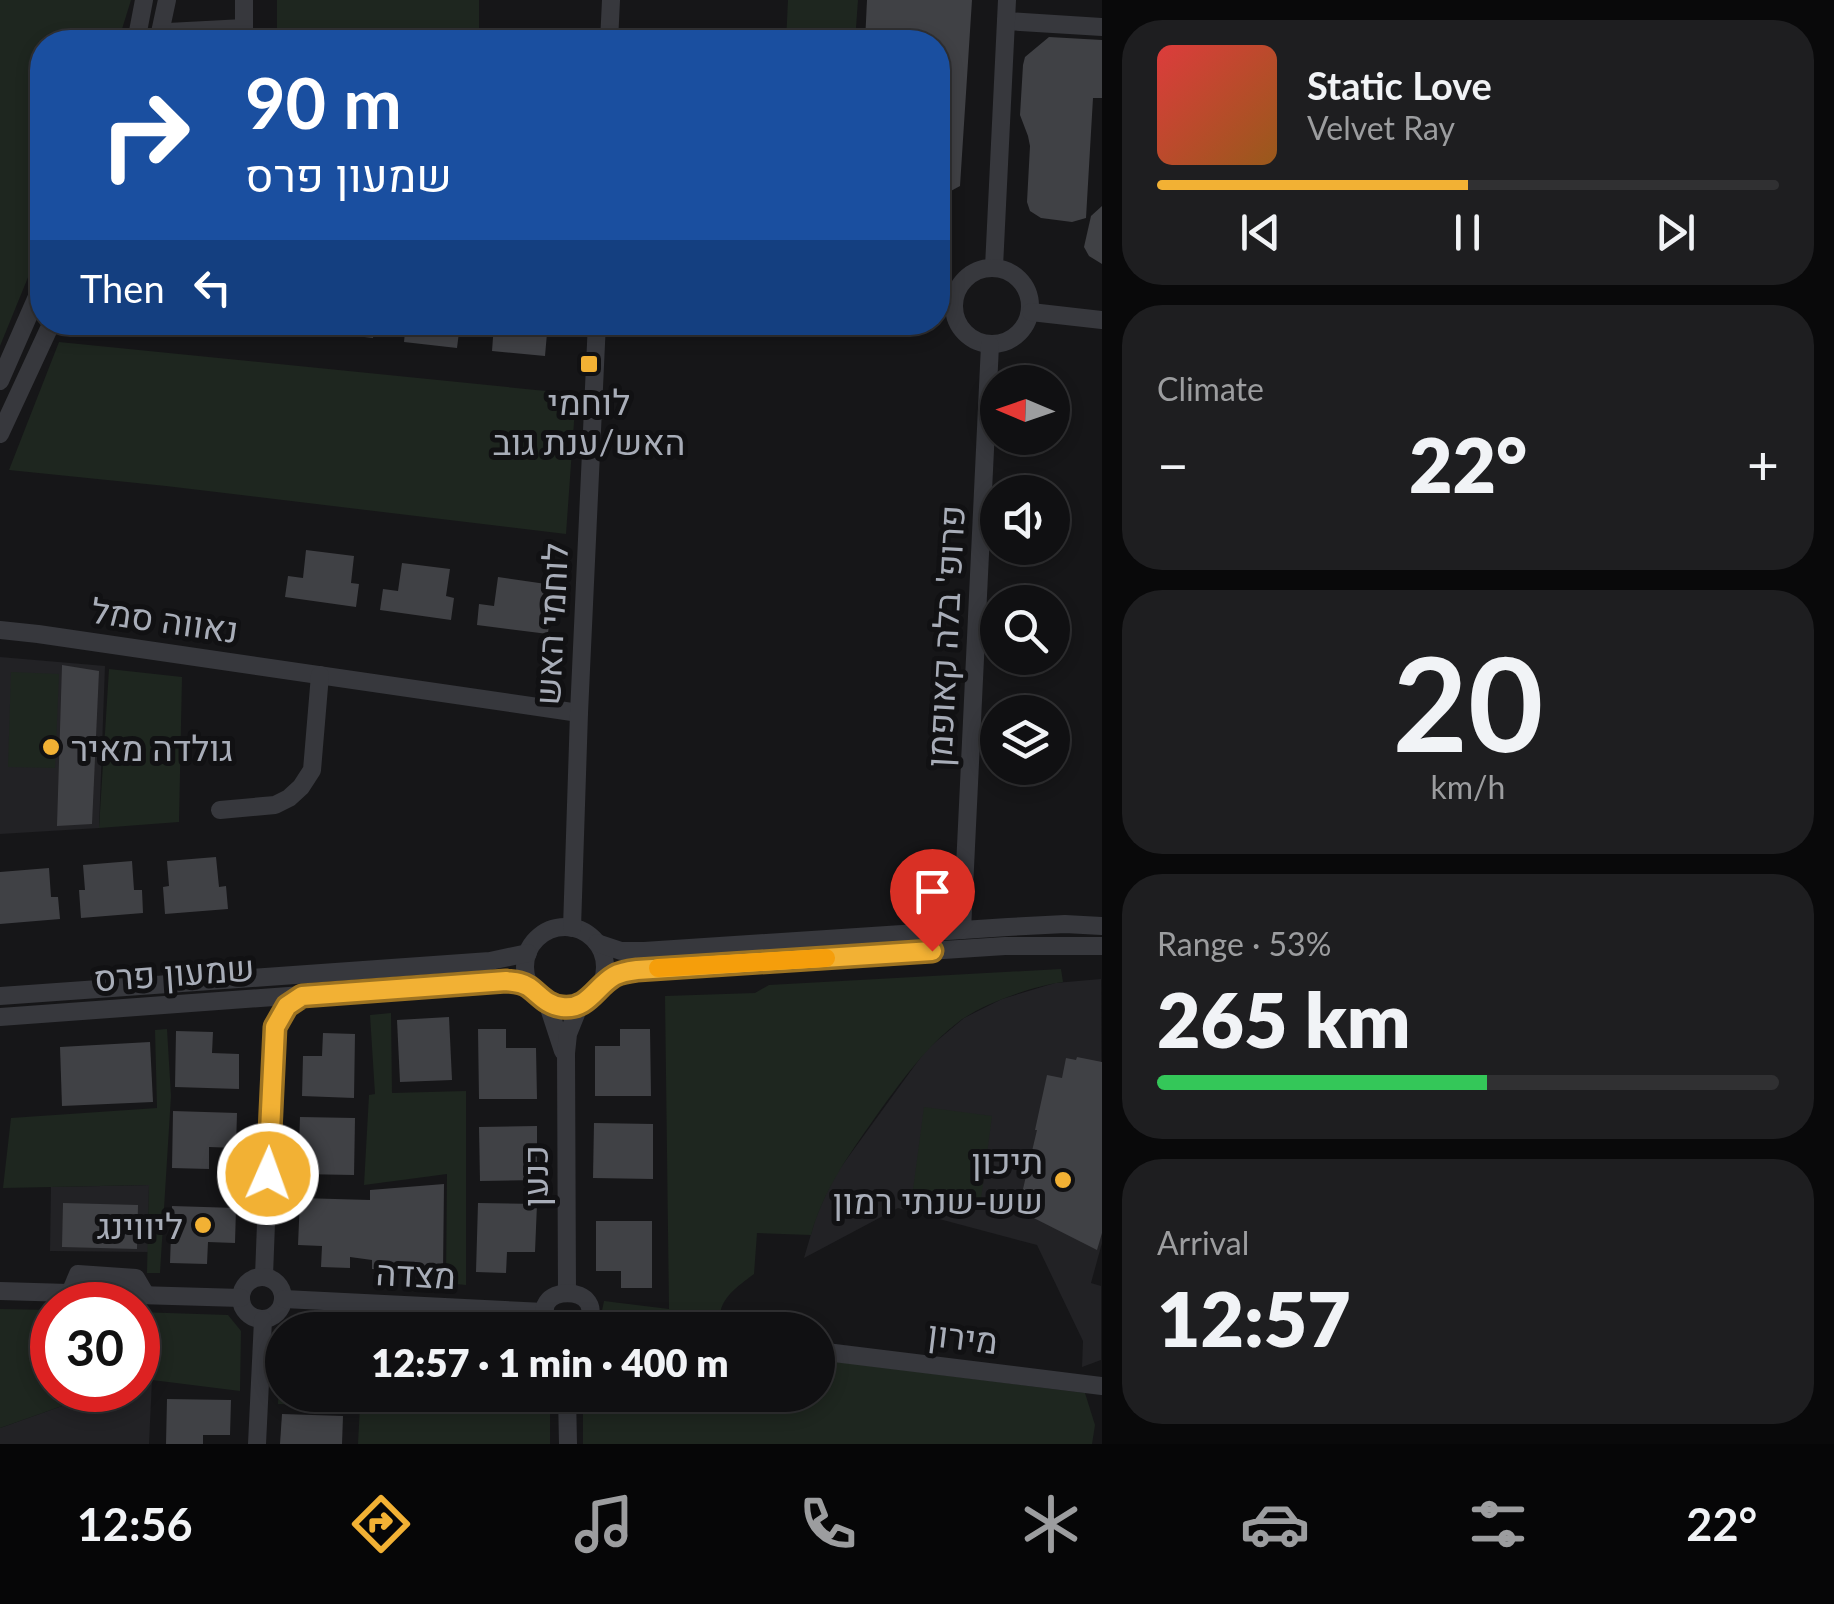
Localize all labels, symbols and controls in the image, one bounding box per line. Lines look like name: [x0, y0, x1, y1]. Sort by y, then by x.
text: 90 m: [245, 60, 402, 144]
text: Static Love: [1307, 62, 1492, 108]
icon: right: [80, 70, 210, 200]
text: Velvet Ray: [1307, 108, 1455, 147]
text: שמעון פרס: [245, 148, 452, 202]
icon: previous: [1233, 205, 1288, 260]
icon: pause: [1440, 205, 1495, 260]
icon: next: [1648, 205, 1703, 260]
icon: left: [185, 260, 240, 315]
text: Then: [80, 265, 165, 311]
marker: לוחמי האש/ענת גוב: [578, 353, 600, 375]
north arrow: [980, 365, 1070, 455]
map controls: [980, 365, 1070, 785]
text: Climate: [1157, 369, 1264, 408]
place label: לוחמי האש/ענת גוב: [493, 380, 685, 462]
text: 22°: [1409, 419, 1527, 509]
text: −: [1157, 431, 1189, 497]
text: +: [1747, 431, 1779, 497]
button: sound: [980, 475, 1070, 565]
street label: פרופ' בלה קאופמן: [916, 504, 972, 768]
street label: לוחמי האש: [525, 542, 575, 706]
button: search: [980, 585, 1070, 675]
street label: נאווה סמל: [89, 588, 241, 650]
text: 20: [1393, 624, 1543, 780]
button: layers: [980, 695, 1070, 785]
place label: גולדה מאיר: [71, 726, 233, 768]
marker: גולדה מאיר: [40, 736, 62, 758]
text: km/h: [1431, 767, 1505, 806]
pin: [890, 849, 975, 952]
icon: arrive: [905, 864, 960, 919]
text: Range · 53%: [1157, 924, 1331, 963]
street label: שמעון פרס: [92, 945, 256, 999]
text: 265 km: [1157, 974, 1411, 1064]
position arrow: [216, 1122, 320, 1226]
place label: תיכון שש-שנתי רמון: [833, 1139, 1043, 1221]
street label: כנען: [513, 1145, 555, 1207]
marker: תיכון שש-שנתי רמון: [1052, 1169, 1074, 1191]
place label: ליווינג: [97, 1204, 183, 1246]
marker: ליווינג: [192, 1214, 214, 1236]
text: Arrival: [1157, 1223, 1249, 1262]
street label: מצדה: [375, 1250, 457, 1296]
text: 12:57: [1157, 1273, 1351, 1363]
speed limit sign: 30: [30, 1282, 160, 1412]
street label: מירון: [926, 1311, 1000, 1361]
text: 12:57 · 1 min · 400 m: [371, 1339, 729, 1385]
icon: directions: [346, 1489, 416, 1559]
icon: music: [569, 1489, 639, 1559]
icon: phone: [793, 1489, 863, 1559]
icon: climate: [1016, 1489, 1086, 1559]
icon: car: [1240, 1489, 1310, 1559]
icon: filters: [1463, 1489, 1533, 1559]
text: 12:56: [77, 1497, 193, 1551]
text: 22°: [1686, 1497, 1757, 1551]

